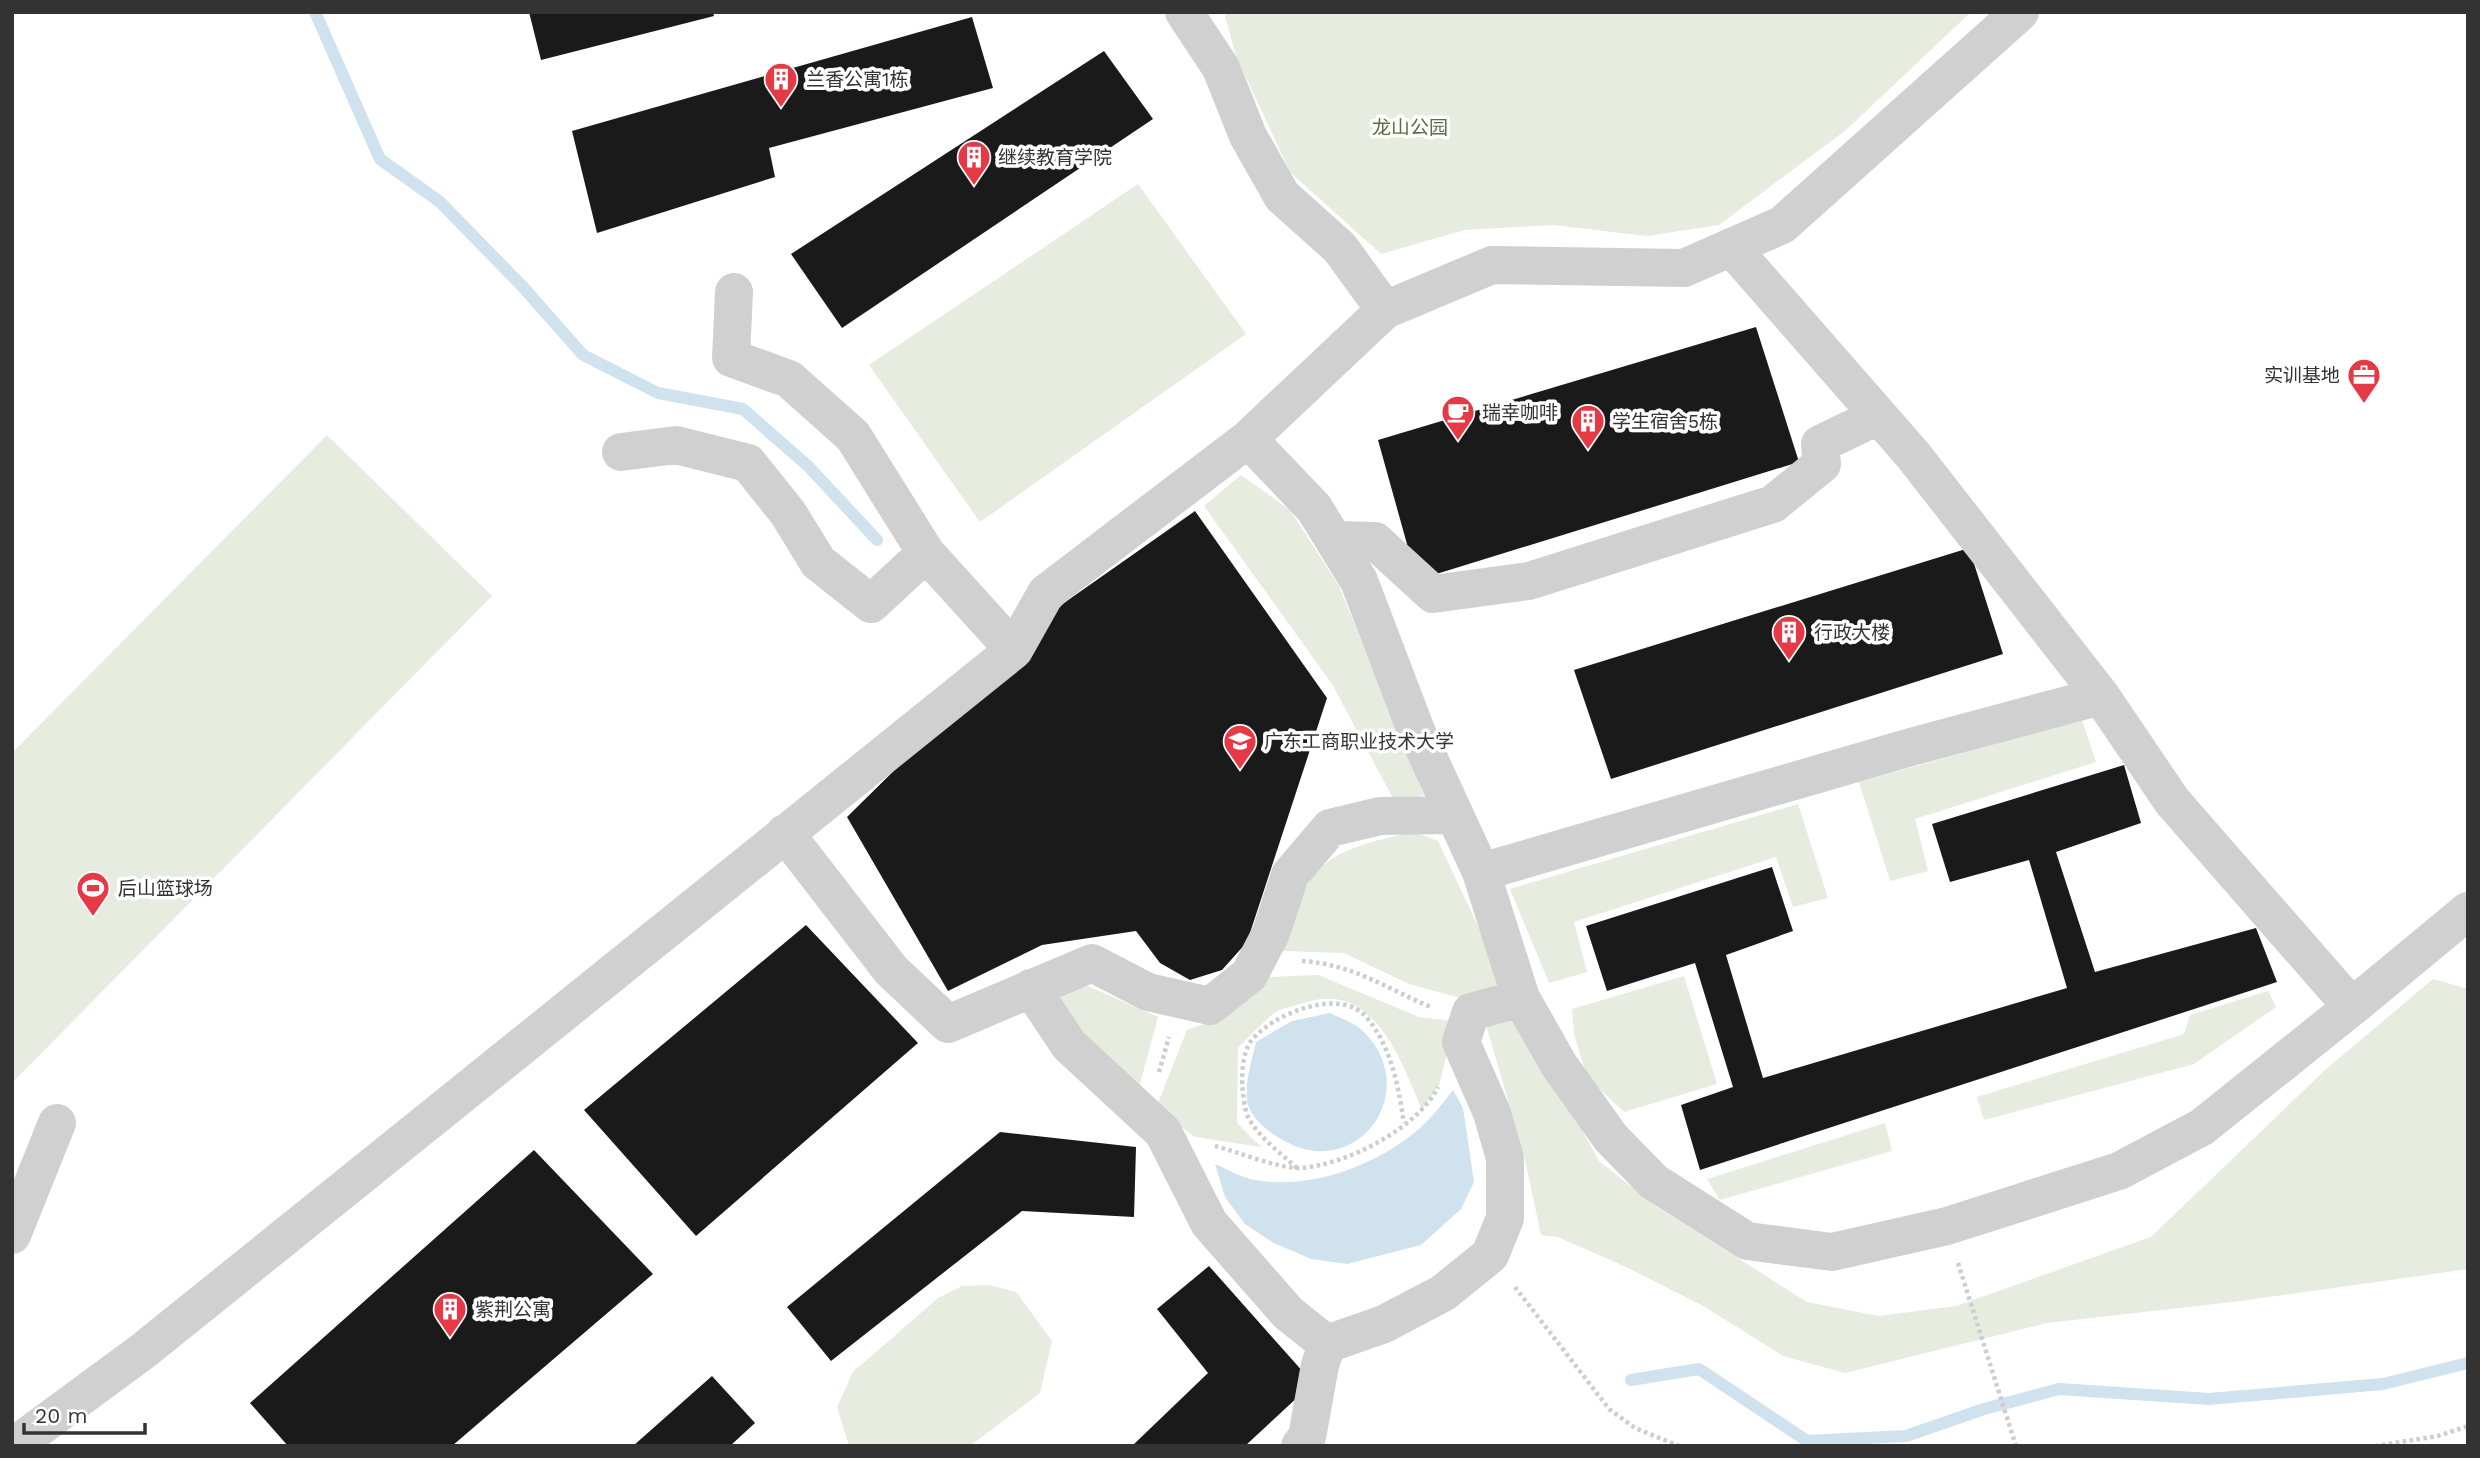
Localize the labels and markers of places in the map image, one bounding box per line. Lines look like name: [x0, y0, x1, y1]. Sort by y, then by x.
building icon: 兰香公寓1栋: [762, 60, 800, 109]
place label: 兰香公寓1栋: [806, 68, 908, 91]
building icon: 继续教育学院: [955, 138, 993, 187]
place label: 继续教育学院: [998, 146, 1112, 169]
office icon: 实训基地: [2345, 356, 2383, 405]
place label: 实训基地: [2264, 364, 2340, 387]
cafe icon: 瑞幸咖啡: [1439, 393, 1477, 442]
place label: 瑞幸咖啡: [1482, 401, 1558, 424]
building icon: 学生宿舍5栋: [1569, 402, 1607, 451]
place label: 学生宿舍5栋: [1612, 410, 1718, 433]
building icon: 行政大楼: [1770, 613, 1808, 662]
place label: 行政大楼: [1814, 621, 1890, 644]
school or university icon: 广东工商职业技术大学: [1221, 722, 1259, 771]
place label: 广东工商职业技术大学: [1264, 730, 1454, 753]
sports icon: 后山篮球场: [74, 869, 112, 918]
place label: 后山篮球场: [118, 877, 213, 900]
building icon: 紫荆公寓: [431, 1290, 469, 1339]
place label: 紫荆公寓: [475, 1298, 551, 1321]

